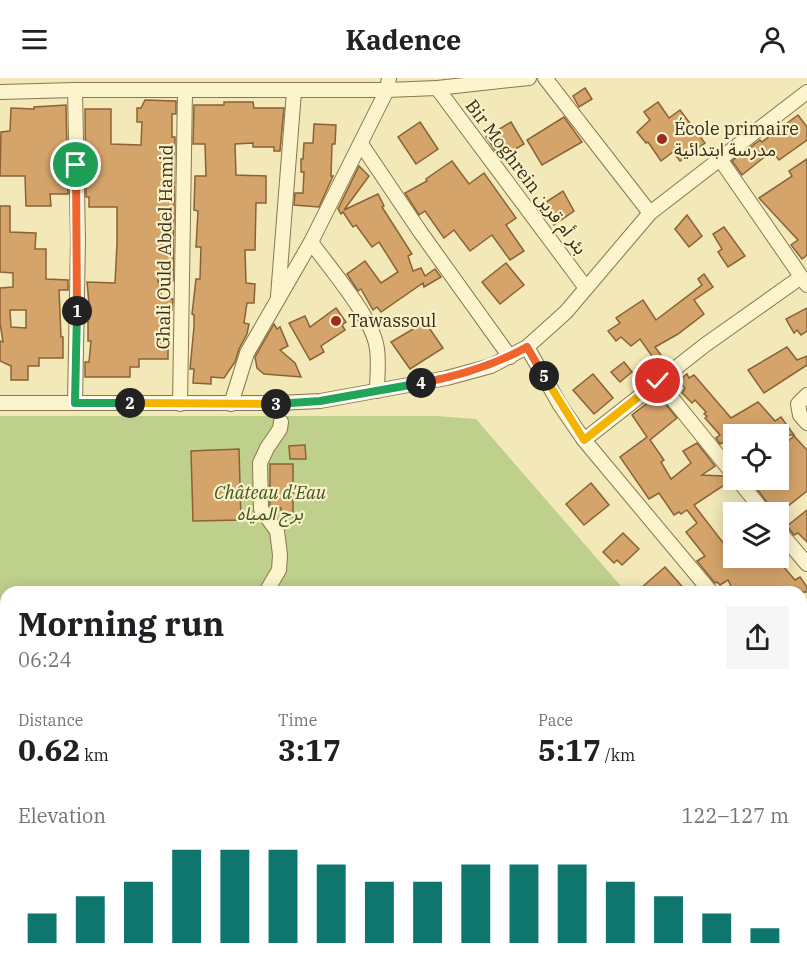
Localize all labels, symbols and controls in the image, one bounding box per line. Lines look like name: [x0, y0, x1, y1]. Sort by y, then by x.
text: Kadence: [346, 22, 461, 57]
icon: menu: [18, 23, 51, 56]
icon: person: [756, 23, 789, 56]
street label: Bir Moghrein بئر أم قرين: [458, 95, 592, 261]
place label: École primaire مدرسة ابتدائية: [674, 117, 799, 161]
marker: École primaire مدرسة ابتدائية: [655, 132, 669, 146]
pin: [50, 139, 101, 190]
street label: Ghali Ould Abdel Hamid: [151, 144, 178, 350]
icon: arrive: [59, 148, 92, 181]
pin: 1: [62, 296, 92, 326]
text: 1: [72, 301, 82, 321]
place label: Tawassoul: [348, 309, 437, 332]
marker: Tawassoul: [329, 314, 343, 328]
pin: [632, 355, 683, 406]
pin: 5: [529, 361, 559, 391]
icon: check: [641, 364, 674, 397]
text: 5: [539, 366, 549, 386]
pin: 4: [406, 368, 436, 398]
text: 4: [416, 373, 426, 393]
pin: 2: [115, 388, 145, 418]
pin: 3: [261, 389, 291, 419]
text: 2: [125, 393, 135, 413]
text: 3: [271, 394, 281, 414]
map controls: [723, 424, 789, 568]
button: locate: [723, 424, 789, 490]
park label: Château d'Eau برج المياه: [214, 481, 327, 528]
button: layers: [723, 502, 789, 568]
text: Morning run: [18, 602, 224, 645]
button: share: [726, 606, 789, 669]
text: 06:24: [18, 646, 72, 673]
text: Distance: [18, 710, 83, 730]
text: Time: [278, 710, 317, 730]
text: Pace: [538, 710, 573, 730]
text: 0.62: [18, 730, 80, 769]
text: 3:17: [278, 730, 341, 769]
text: 5:17: [538, 730, 601, 769]
text: km: [80, 745, 109, 765]
text: /km: [601, 745, 635, 765]
text: Elevation: [18, 802, 106, 829]
text: 122–127 m: [682, 802, 789, 829]

